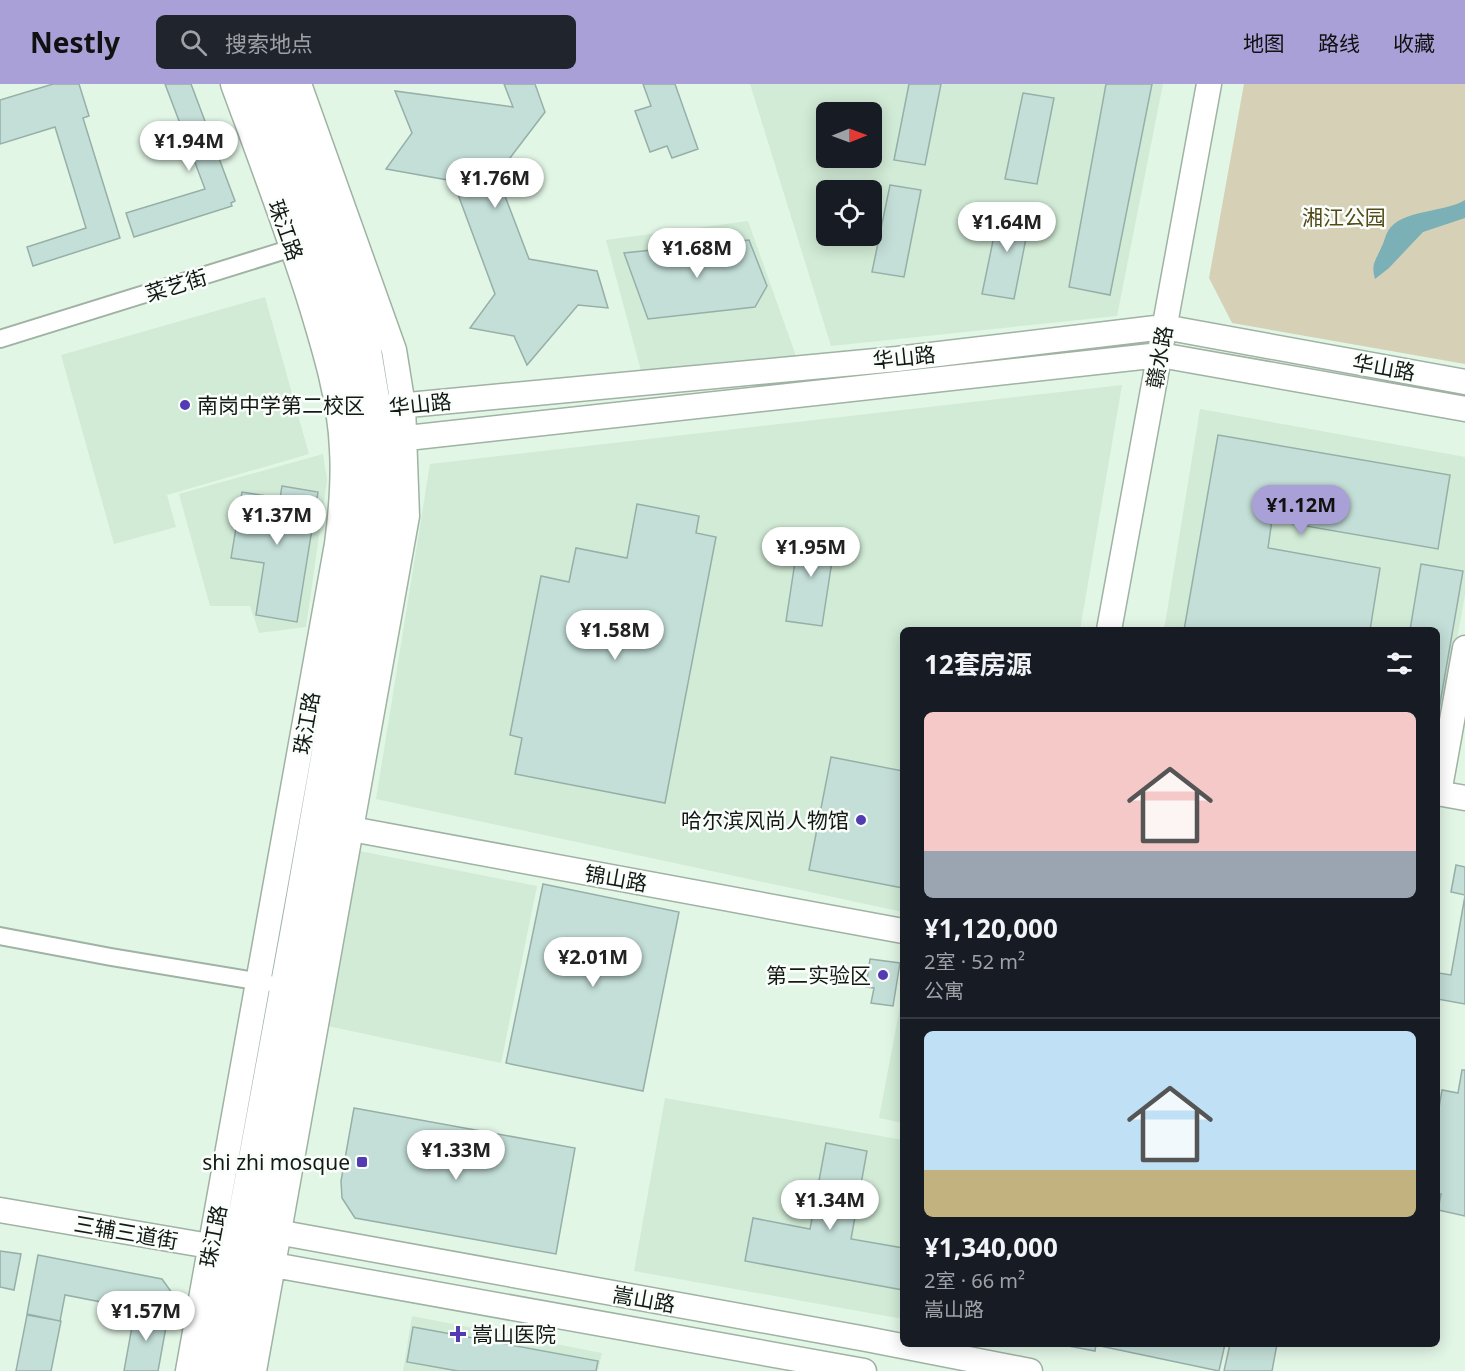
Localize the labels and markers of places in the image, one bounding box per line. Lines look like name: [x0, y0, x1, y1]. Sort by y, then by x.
pin: ¥1.94M: [140, 121, 238, 172]
pin: ¥1.76M: [446, 158, 544, 209]
pin: ¥1.64M: [958, 202, 1056, 253]
pin: ¥1.68M: [648, 228, 746, 279]
place label: 南岗中学第二校区: [197, 391, 365, 419]
marker: 南岗中学第二校区: [178, 398, 192, 412]
pin: ¥1.12M: [1252, 485, 1350, 536]
pin: ¥1.37M: [228, 495, 326, 546]
pin: ¥1.95M: [762, 527, 860, 578]
pin: ¥1.58M: [566, 610, 664, 661]
place label: 哈尔滨风尚人物馆: [681, 806, 849, 834]
marker: 哈尔滨风尚人物馆: [854, 813, 868, 827]
pin: ¥2.01M: [544, 937, 642, 988]
place label: 第二实验区: [766, 961, 871, 989]
marker: 第二实验区: [876, 968, 890, 982]
pin: ¥1.33M: [407, 1130, 505, 1181]
place label: shi zhi mosque: [202, 1148, 350, 1176]
marker: shi zhi mosque: [355, 1155, 369, 1169]
pin: ¥1.34M: [781, 1180, 879, 1231]
pin: ¥1.57M: [97, 1291, 195, 1342]
place label: 嵩山医院: [472, 1320, 556, 1348]
marker: 嵩山医院: [449, 1325, 467, 1343]

